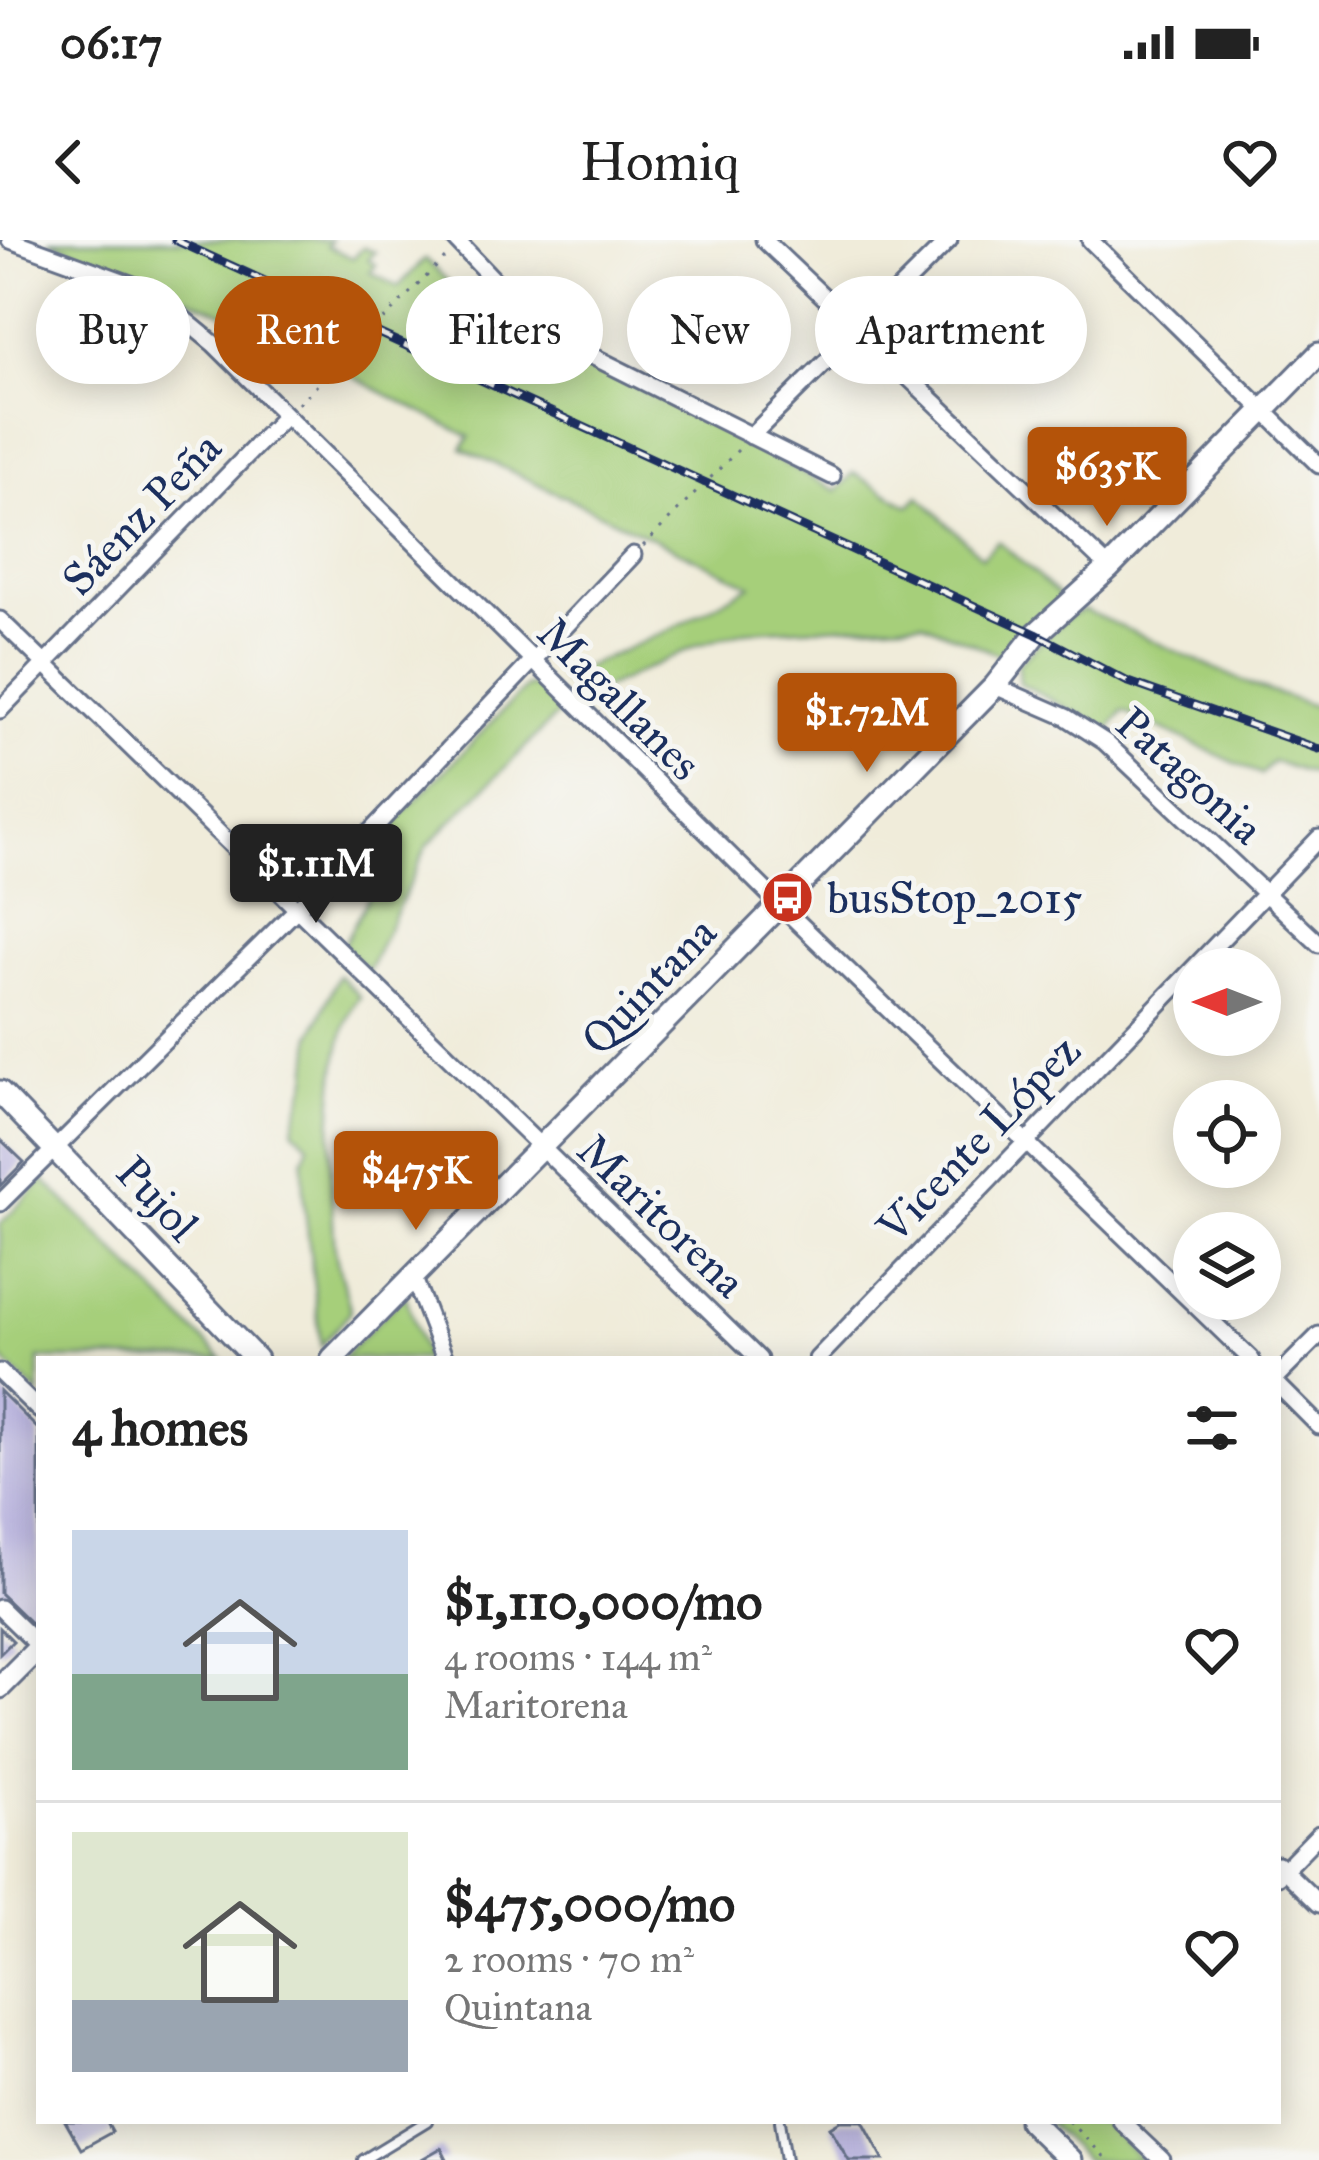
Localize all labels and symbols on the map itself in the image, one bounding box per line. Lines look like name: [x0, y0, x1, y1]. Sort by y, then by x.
street label: Sáenz Peña: [50, 420, 232, 606]
pin: $635K: [1023, 427, 1191, 529]
street label: Magallanes: [527, 605, 713, 791]
pin: $1.72M: [769, 673, 965, 775]
street label: Patagonia: [1105, 695, 1274, 856]
pin: $1.11M: [218, 824, 414, 926]
bus stop icon: busStop_2015: [760, 869, 816, 925]
place label: busStop_2015: [827, 870, 1083, 925]
street label: Quintana: [569, 905, 727, 1066]
north arrow: [1173, 948, 1281, 1056]
street label: Vicente López: [865, 1023, 1091, 1255]
street label: Maritorena: [566, 1122, 757, 1309]
pin: $475K: [332, 1131, 500, 1233]
street label: Pujol: [105, 1145, 211, 1253]

